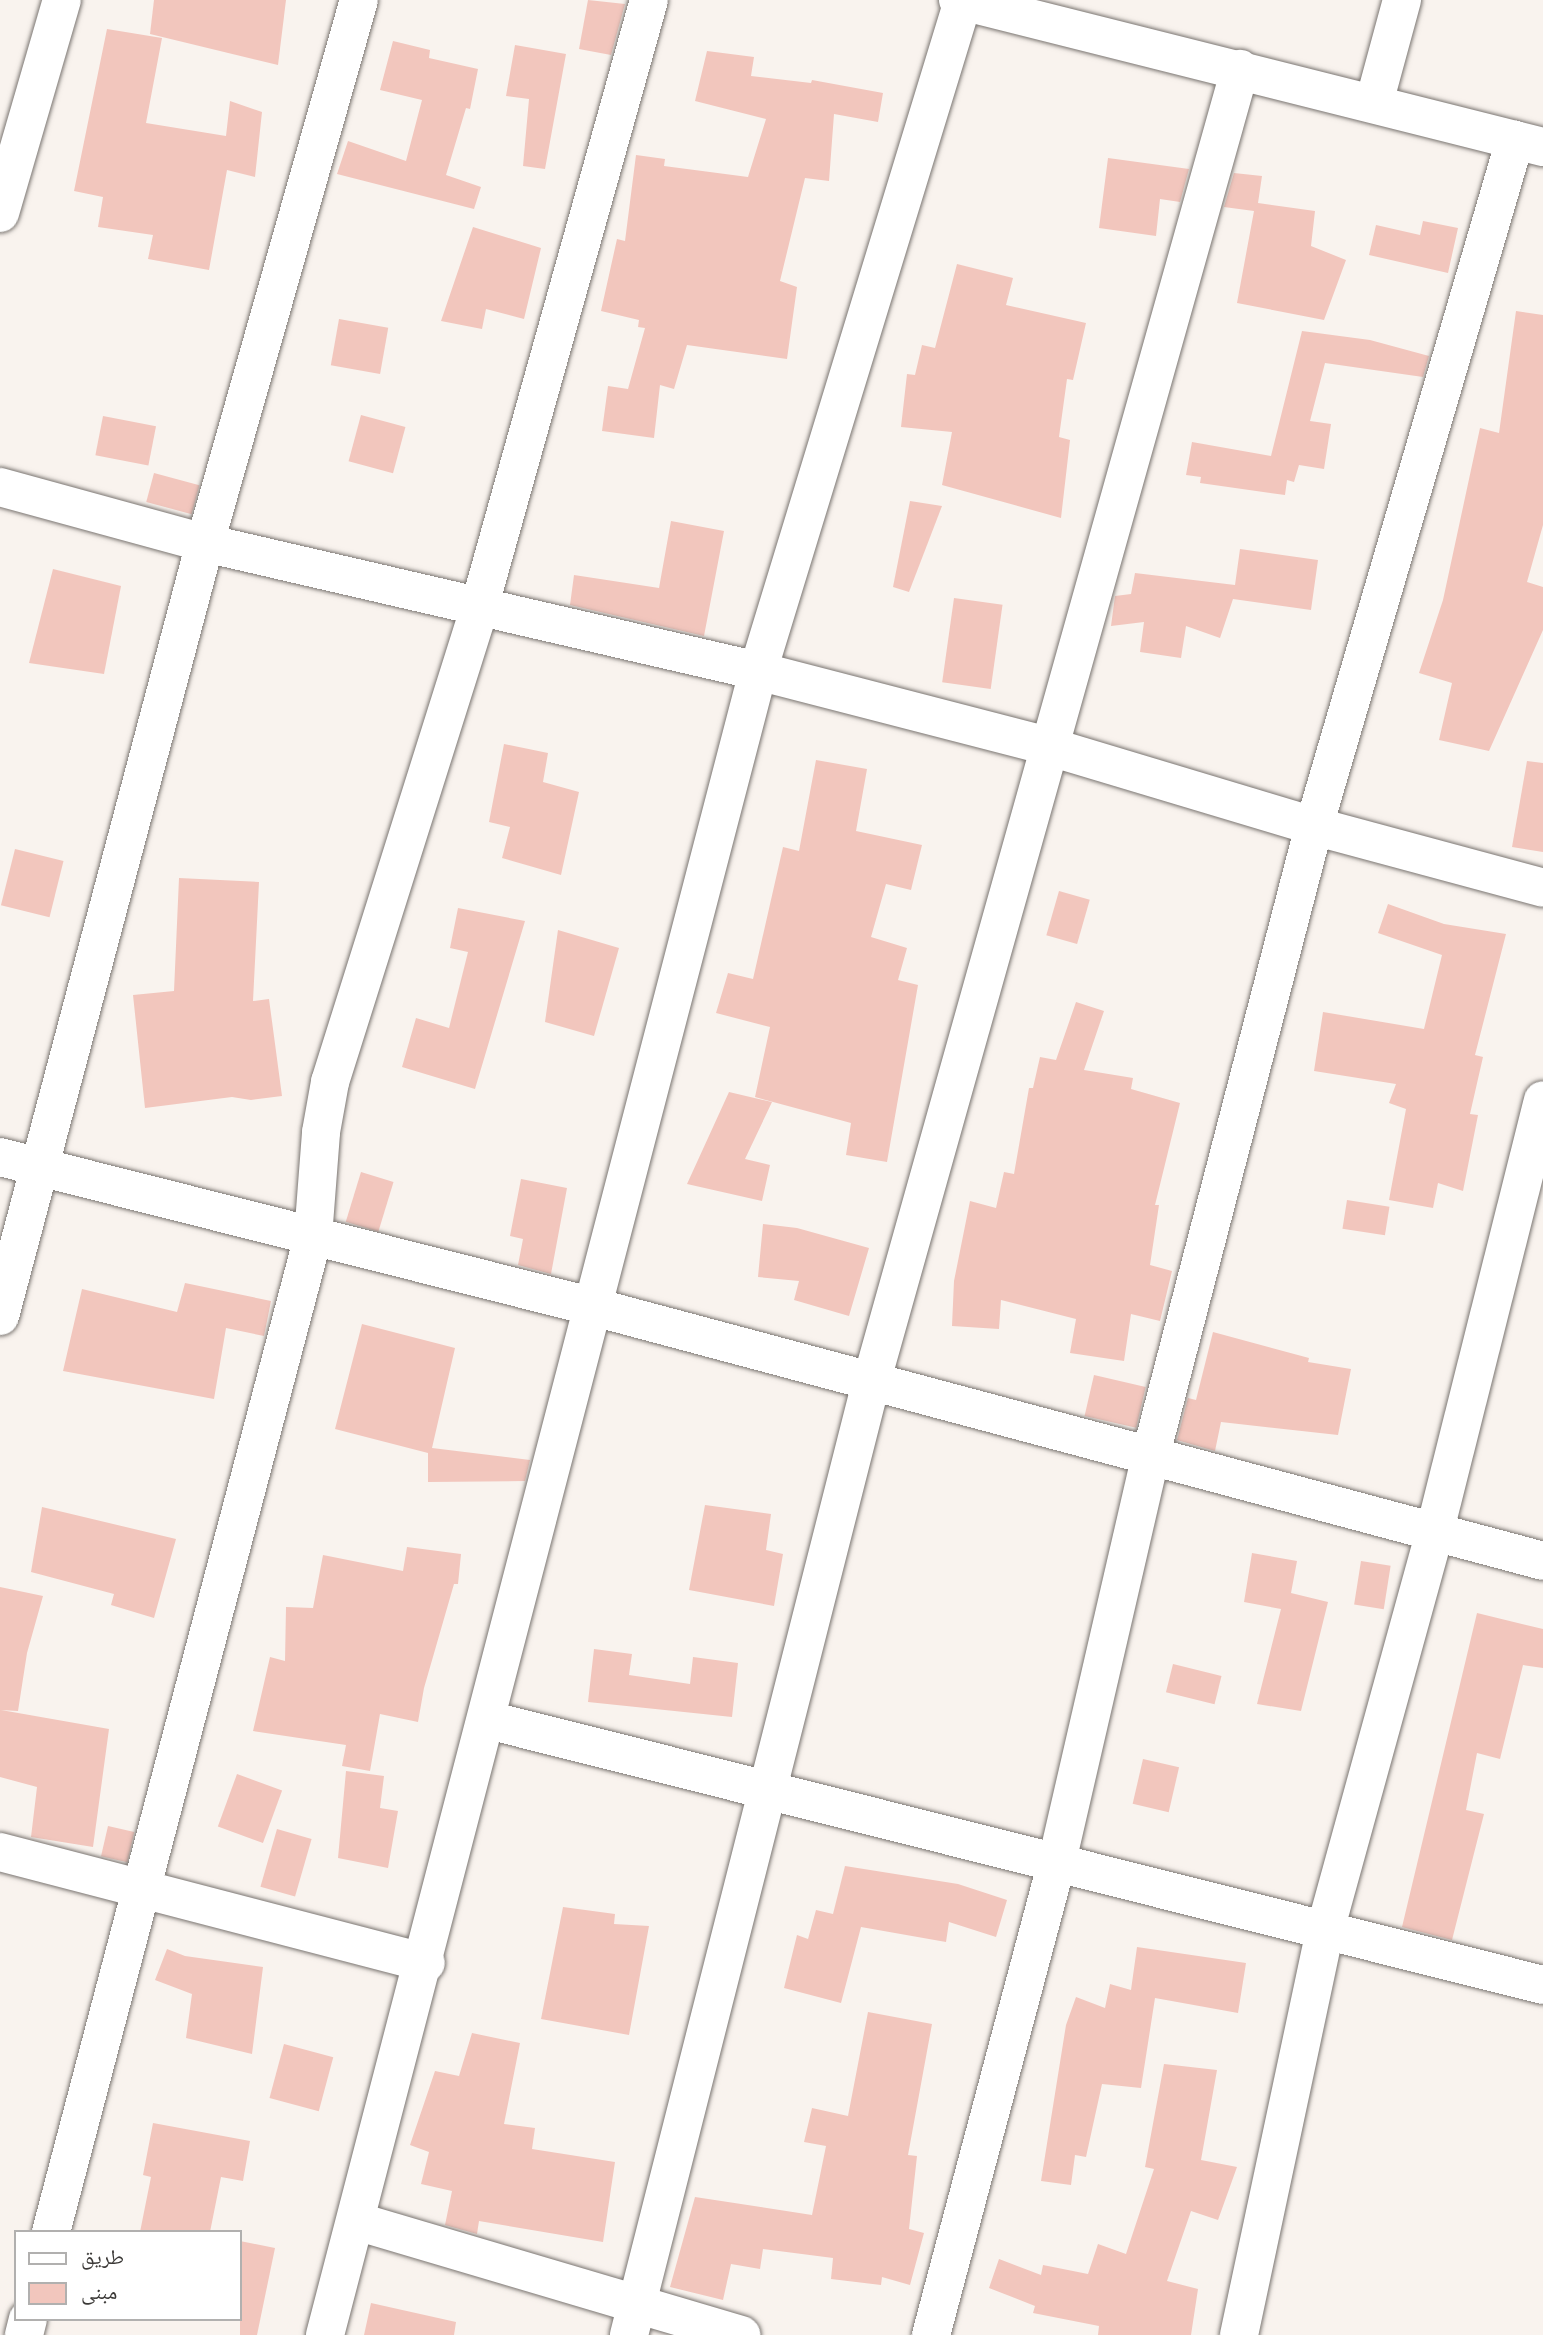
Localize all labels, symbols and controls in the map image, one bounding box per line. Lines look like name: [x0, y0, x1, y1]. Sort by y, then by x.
legend: [14, 2230, 242, 2321]
text: طريق: [81, 2242, 124, 2271]
text: مبنى: [81, 2277, 117, 2306]

